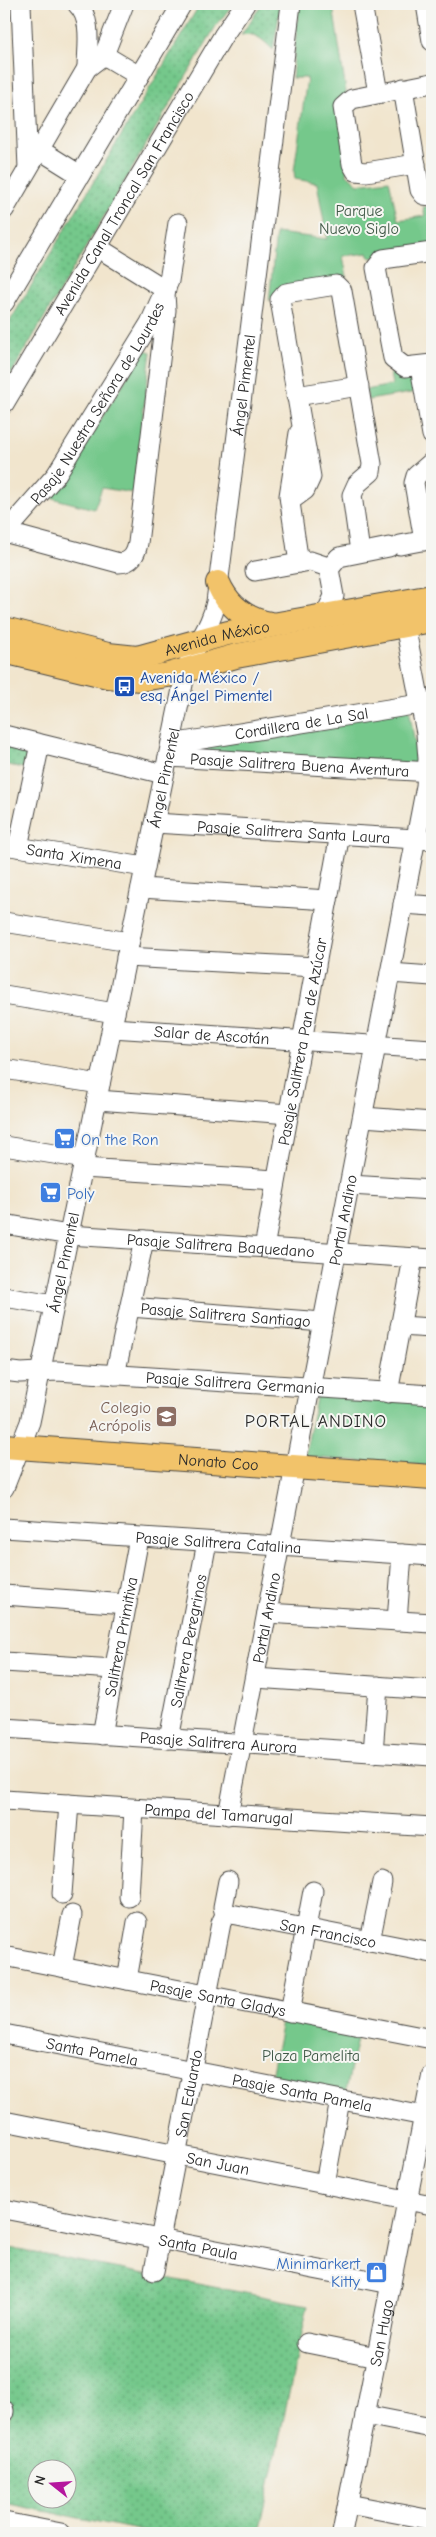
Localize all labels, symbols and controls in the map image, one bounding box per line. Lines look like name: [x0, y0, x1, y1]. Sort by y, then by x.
street label: Avenida Canal Troncal San Francisco: [51, 88, 198, 318]
park label: Parque Nuevo Siglo: [319, 202, 399, 238]
street label: Pasaje Nuestra Señora de Lourdes: [27, 300, 168, 508]
street label: Ángel Pimentel: [228, 334, 259, 437]
street label: Avenida México: [163, 618, 271, 660]
place label: Avenida México / esq. Ángel Pimentel: [140, 669, 273, 705]
bus stop icon: Avenida México / esq. Ángel Pimentel: [112, 674, 136, 698]
street label: Cordillera de La Sal: [233, 704, 370, 744]
street label: Ángel Pimentel: [145, 726, 184, 830]
street label: Pasaje Salitrera Buena Aventura: [190, 750, 410, 781]
street label: Pasaje Salitrera Santa Laura: [197, 818, 391, 847]
street label: Santa Ximena: [25, 841, 123, 873]
street label: Pasaje Salitrera Pan de Azúcar: [275, 936, 331, 1147]
street label: Salar de Ascotán: [153, 1023, 270, 1048]
supermarket icon: On the Ron: [53, 1127, 77, 1151]
place label: On the Ron: [81, 1131, 159, 1149]
street label: Portal Andino: [326, 1173, 361, 1267]
supermarket icon: Poly: [39, 1181, 63, 1205]
place label: Poly: [67, 1185, 95, 1203]
street label: Ángel Pimentel: [44, 1211, 83, 1314]
street label: Pasaje Salitrera Baquedano: [126, 1231, 315, 1261]
street label: Pasaje Salitrera Santiago: [140, 1300, 311, 1331]
street label: Pasaje Salitrera Germania: [145, 1369, 325, 1398]
place label: Colegio Acrópolis: [89, 1399, 151, 1435]
school or university icon: Colegio Acrópolis: [155, 1404, 179, 1428]
district label: PORTAL ANDINO: [245, 1411, 387, 1432]
street label: Nonato Coo: [177, 1451, 259, 1474]
street label: Pasaje Salitrera Catalina: [135, 1529, 302, 1557]
street label: Portal Andino: [249, 1571, 284, 1665]
street label: Salitrera Peregrinos: [167, 1572, 211, 1709]
street label: Salitrera Primitiva: [101, 1576, 141, 1698]
street label: Pasaje Salitrera Aurora: [139, 1729, 298, 1757]
street label: Pampa del Tamarugal: [144, 1801, 293, 1828]
street label: San Francisco: [278, 1916, 378, 1952]
street label: Pasaje Santa Gladys: [148, 1977, 288, 2021]
street label: Santa Pamela: [45, 2034, 140, 2070]
park label: Plaza Pamelita: [262, 2047, 360, 2065]
street label: San Eduardo: [172, 2048, 206, 2139]
street label: Pasaje Santa Pamela: [231, 2071, 374, 2116]
street label: San Juan: [185, 2149, 251, 2179]
street label: Santa Paula: [157, 2231, 239, 2264]
place label: Minimarkert Kitty: [276, 2255, 361, 2291]
shop icon: Minimarkert Kitty: [364, 2260, 388, 2284]
street label: San Hugo: [367, 2298, 398, 2368]
north arrow: [28, 2460, 78, 2510]
text: N: [31, 2473, 50, 2487]

